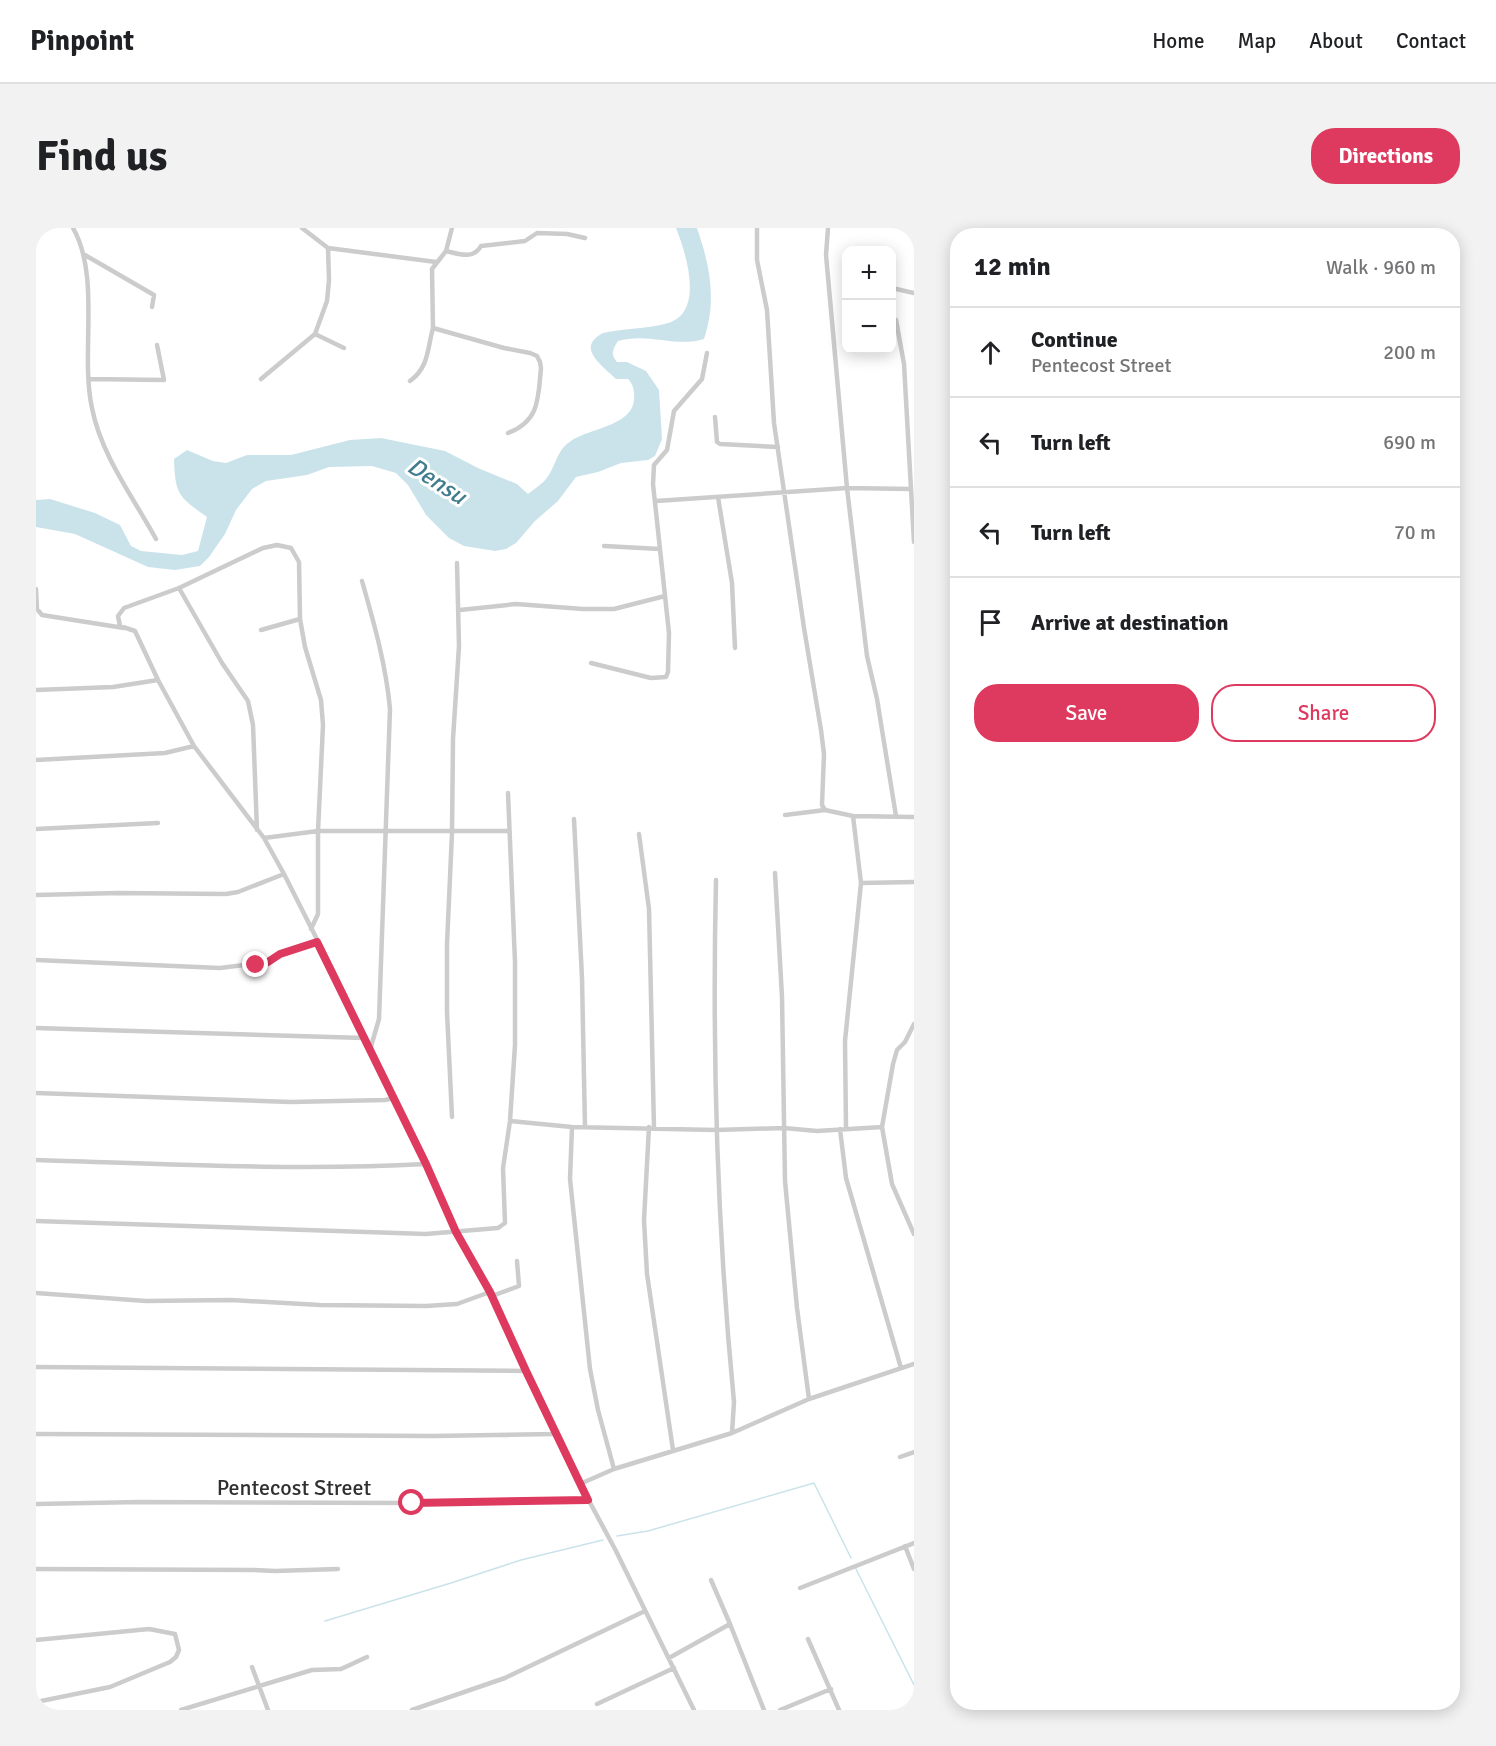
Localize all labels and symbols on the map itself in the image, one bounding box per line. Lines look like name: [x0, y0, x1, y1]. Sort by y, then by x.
water label: Densu: [402, 451, 474, 512]
route end: [242, 951, 268, 977]
street label: Pentecost Street: [217, 1474, 372, 1501]
route start: [398, 1489, 424, 1515]

